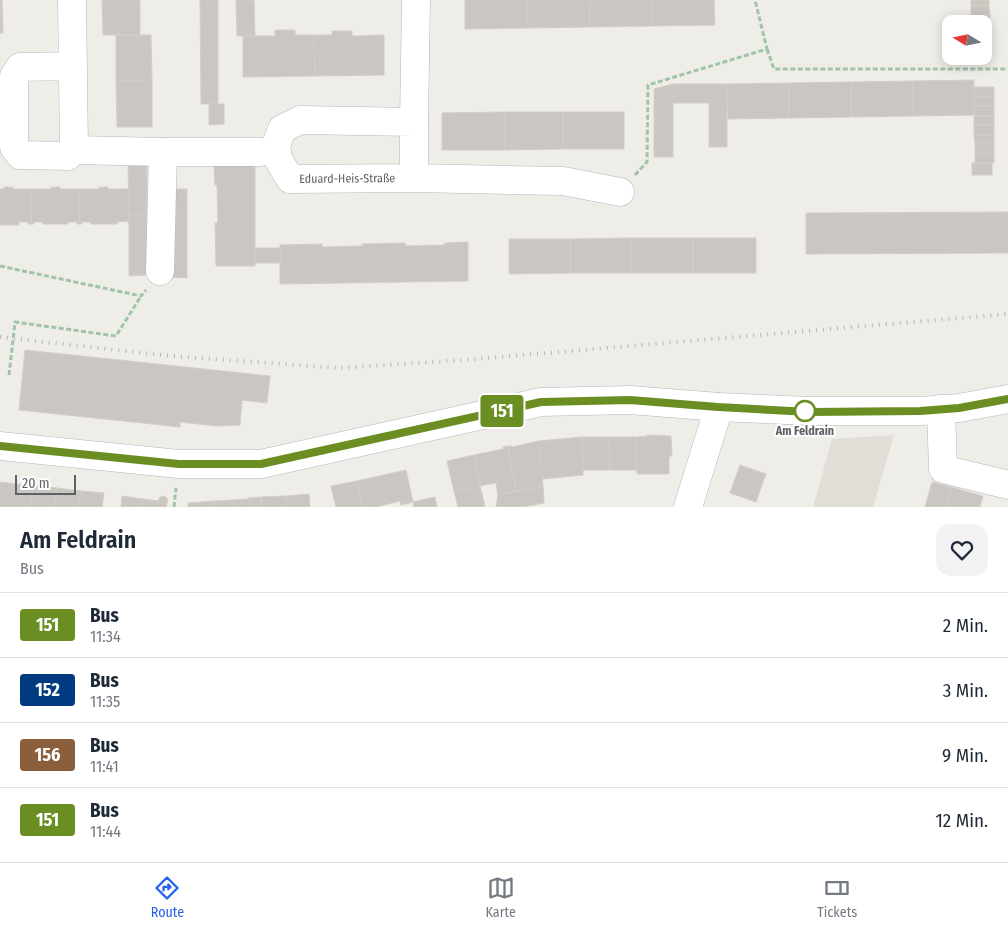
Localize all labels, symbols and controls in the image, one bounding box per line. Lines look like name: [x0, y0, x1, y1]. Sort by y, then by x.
north arrow: [942, 15, 992, 65]
map controls: [942, 15, 992, 65]
street label: Eduard-Heis-Straße: [299, 171, 395, 186]
line badge: 151: [473, 395, 531, 427]
text: 151: [490, 400, 514, 422]
marker: Am Feldrain: [794, 400, 816, 422]
place label: Am Feldrain: [775, 424, 834, 438]
scale bar: [15, 472, 76, 495]
text: 20 m: [22, 475, 50, 492]
button: heart: [936, 524, 988, 576]
text: Am Feldrain: [20, 526, 136, 554]
text: Bus: [20, 559, 44, 578]
text: Bus: [90, 604, 119, 627]
text: 151: [36, 614, 59, 636]
text: 2 Min.: [943, 614, 988, 637]
text: 11:34: [90, 627, 121, 646]
text: Bus: [90, 669, 119, 692]
text: 152: [35, 679, 60, 701]
text: 3 Min.: [943, 679, 988, 702]
text: 11:35: [90, 692, 120, 711]
text: Bus: [90, 734, 119, 757]
text: 156: [35, 744, 60, 766]
text: 9 Min.: [942, 744, 988, 767]
text: 11:41: [90, 757, 119, 776]
text: Bus: [90, 799, 119, 822]
text: 151: [36, 809, 59, 831]
text: 12 Min.: [935, 809, 988, 832]
text: 11:44: [90, 822, 121, 841]
tab: Route: [151, 874, 184, 921]
tab: Karte: [486, 874, 516, 921]
tab: Tickets: [817, 874, 857, 921]

